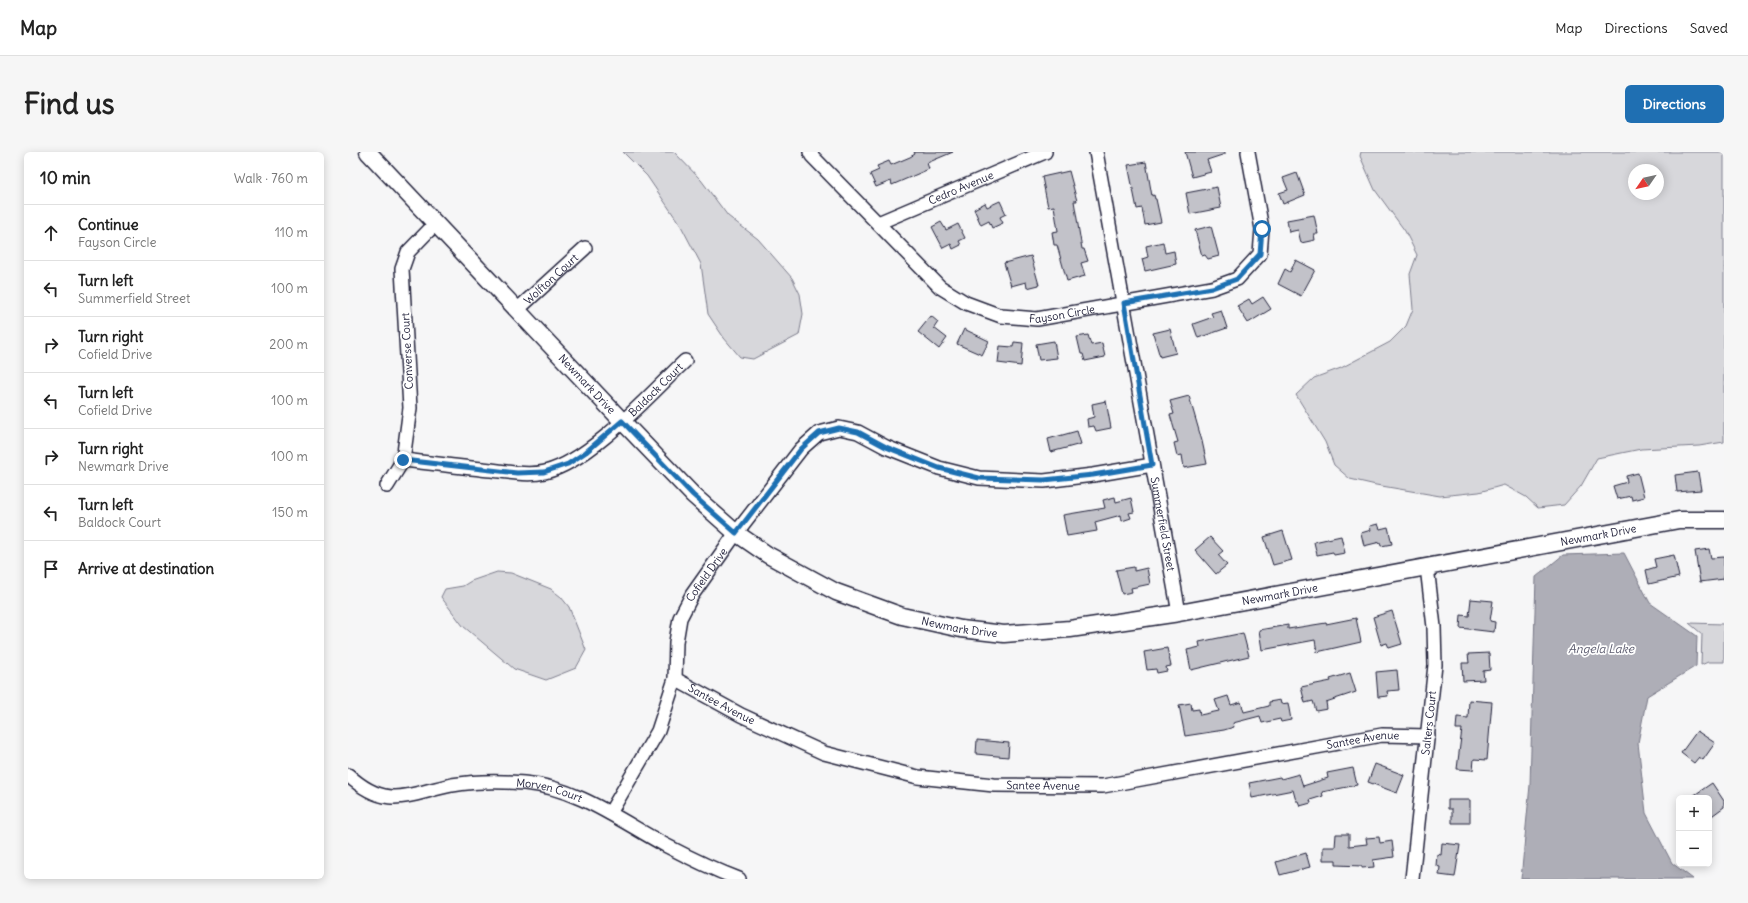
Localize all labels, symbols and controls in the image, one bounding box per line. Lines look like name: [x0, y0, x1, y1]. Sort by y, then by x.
text: Map: [20, 16, 57, 40]
text: Map: [1555, 19, 1582, 37]
text: Directions: [1604, 19, 1668, 37]
text: Saved: [1690, 19, 1728, 37]
button: Directions: [1625, 85, 1724, 123]
text: Find us: [24, 86, 115, 122]
north arrow: [1628, 164, 1664, 200]
text: 10 min: [40, 167, 91, 189]
street label: Cedro Avenue: [926, 168, 996, 208]
text: Walk · 760 m: [234, 170, 308, 187]
text: Continue: [78, 215, 139, 234]
route start: [1253, 220, 1271, 238]
icon: ahead: [40, 222, 62, 244]
text: 110 m: [275, 224, 308, 241]
text: Fayson Circle: [78, 234, 157, 251]
street label: Wolfton Court: [521, 250, 581, 307]
text: Turn left: [78, 271, 133, 290]
icon: left: [40, 278, 62, 300]
text: 100 m: [271, 280, 308, 297]
text: Summerfield Street: [78, 290, 190, 307]
street label: Fayson Circle: [1029, 302, 1096, 326]
street label: Converse Court: [398, 312, 416, 390]
text: Turn right: [78, 327, 143, 346]
icon: right: [40, 334, 62, 356]
text: 200 m: [269, 336, 308, 353]
text: Cofield Drive: [78, 346, 152, 363]
street label: Newmark Drive: [556, 351, 619, 417]
street label: Baldock Court: [626, 360, 686, 420]
text: Turn left: [78, 383, 133, 402]
icon: left: [40, 390, 62, 412]
text: 100 m: [271, 392, 308, 409]
text: Cofield Drive: [78, 402, 152, 419]
text: Turn right: [78, 439, 143, 458]
icon: right: [40, 446, 62, 468]
text: 100 m: [271, 448, 308, 465]
route end: [394, 451, 412, 469]
text: Newmark Drive: [78, 458, 169, 475]
street label: Summerfield Street: [1148, 476, 1178, 572]
text: Turn left: [78, 495, 133, 514]
icon: left: [40, 502, 62, 524]
text: 150 m: [272, 504, 308, 521]
text: Baldock Court: [78, 514, 161, 531]
street label: Newmark Drive: [1559, 521, 1637, 549]
street label: Cofield Drive: [683, 545, 730, 604]
icon: arrive: [40, 558, 62, 580]
text: Arrive at destination: [78, 559, 214, 578]
street label: Newmark Drive: [1241, 580, 1319, 608]
street label: Newmark Drive: [920, 614, 998, 640]
water label: Angela Lake: [1568, 641, 1636, 656]
street label: Santee Avenue: [686, 681, 757, 727]
street label: Salters Court: [1418, 690, 1439, 756]
street label: Santee Avenue: [1325, 728, 1400, 752]
street label: Morven Court: [516, 775, 585, 805]
street label: Santee Avenue: [1006, 778, 1080, 793]
map controls: [1676, 795, 1712, 867]
button: +: [1676, 795, 1712, 831]
button: −: [1676, 831, 1712, 867]

